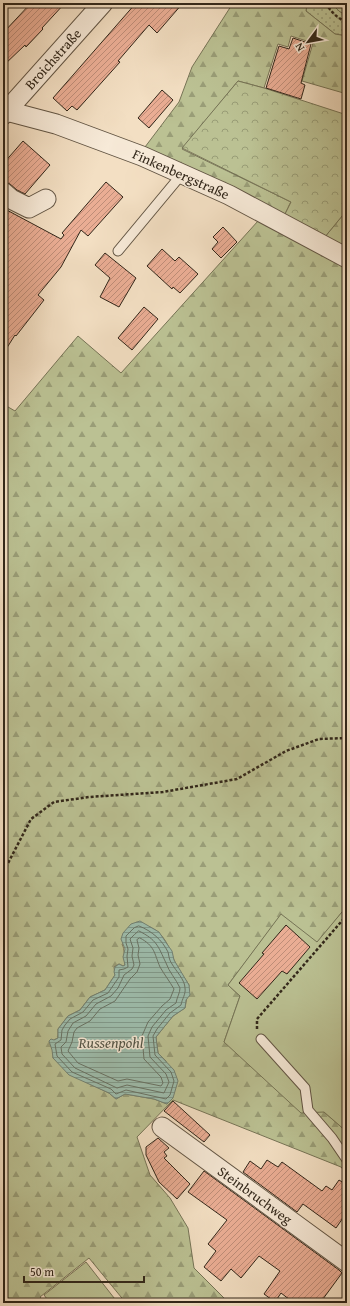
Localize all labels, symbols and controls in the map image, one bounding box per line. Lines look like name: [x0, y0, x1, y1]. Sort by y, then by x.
north arrow: [288, 22, 328, 62]
street label: Broichstraße: [20, 24, 86, 94]
text: N: [290, 39, 308, 55]
street label: Finkenbergstraße: [129, 144, 233, 204]
water label: Russenpohl: [77, 1032, 144, 1053]
street label: Steinbruchweg: [214, 1161, 296, 1229]
scale bar: [24, 1258, 144, 1284]
text: 50 m: [30, 1263, 54, 1280]

